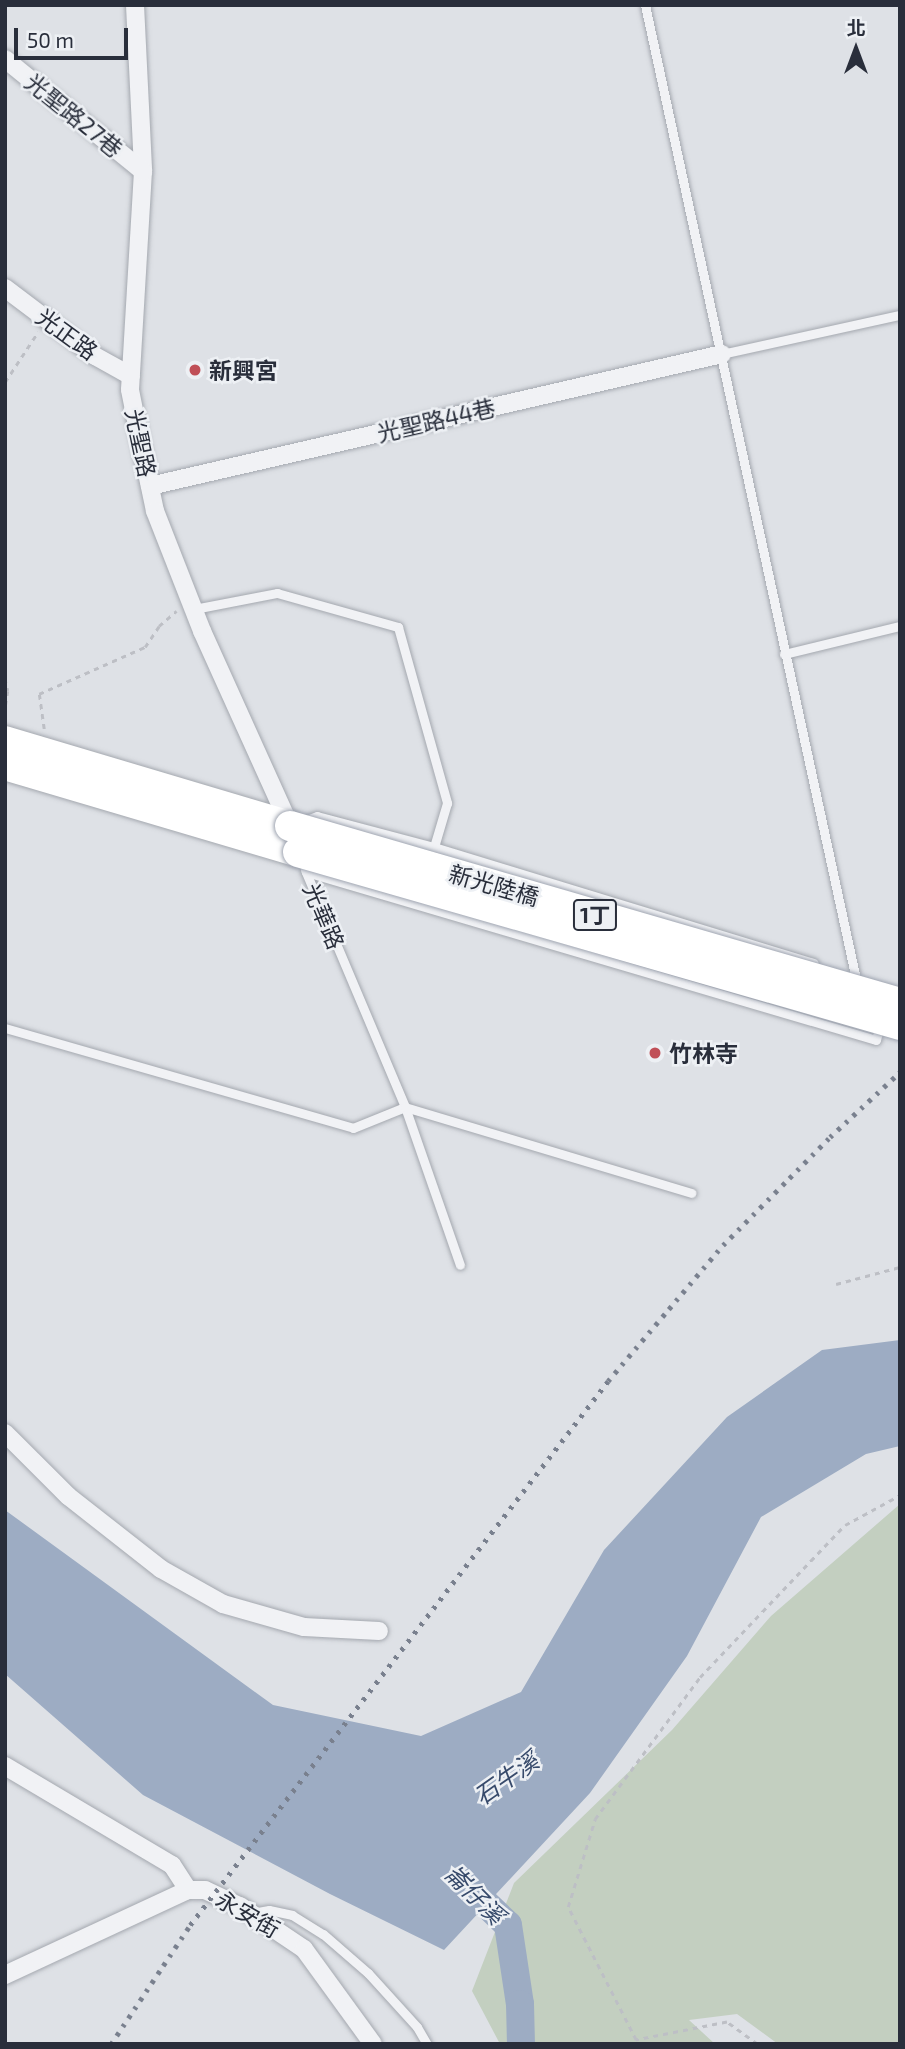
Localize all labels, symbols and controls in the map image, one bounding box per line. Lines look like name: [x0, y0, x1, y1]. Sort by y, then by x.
scale bar: [18, 14, 131, 58]
north arrow: [821, 14, 891, 84]
text: 北: [846, 16, 866, 39]
text: 50 m: [27, 27, 74, 52]
street label: 光聖路27巷: [20, 68, 128, 162]
street label: 光正路: [31, 303, 103, 365]
place label: 新興宮: [209, 356, 278, 384]
marker: 新興宮: [187, 362, 203, 378]
street label: 光聖路44巷: [374, 393, 498, 447]
street label: 光聖路: [120, 406, 162, 480]
street label: 新光陸橋: [446, 859, 542, 911]
street label: 光華路: [298, 879, 350, 953]
road number: 1丁: [572, 898, 618, 932]
place label: 竹林寺: [669, 1039, 738, 1067]
marker: 竹林寺: [647, 1045, 663, 1061]
water label: 石牛溪: [468, 1746, 544, 1810]
water label: 崙仔溪: [439, 1858, 511, 1930]
street label: 永安街: [211, 1885, 285, 1943]

